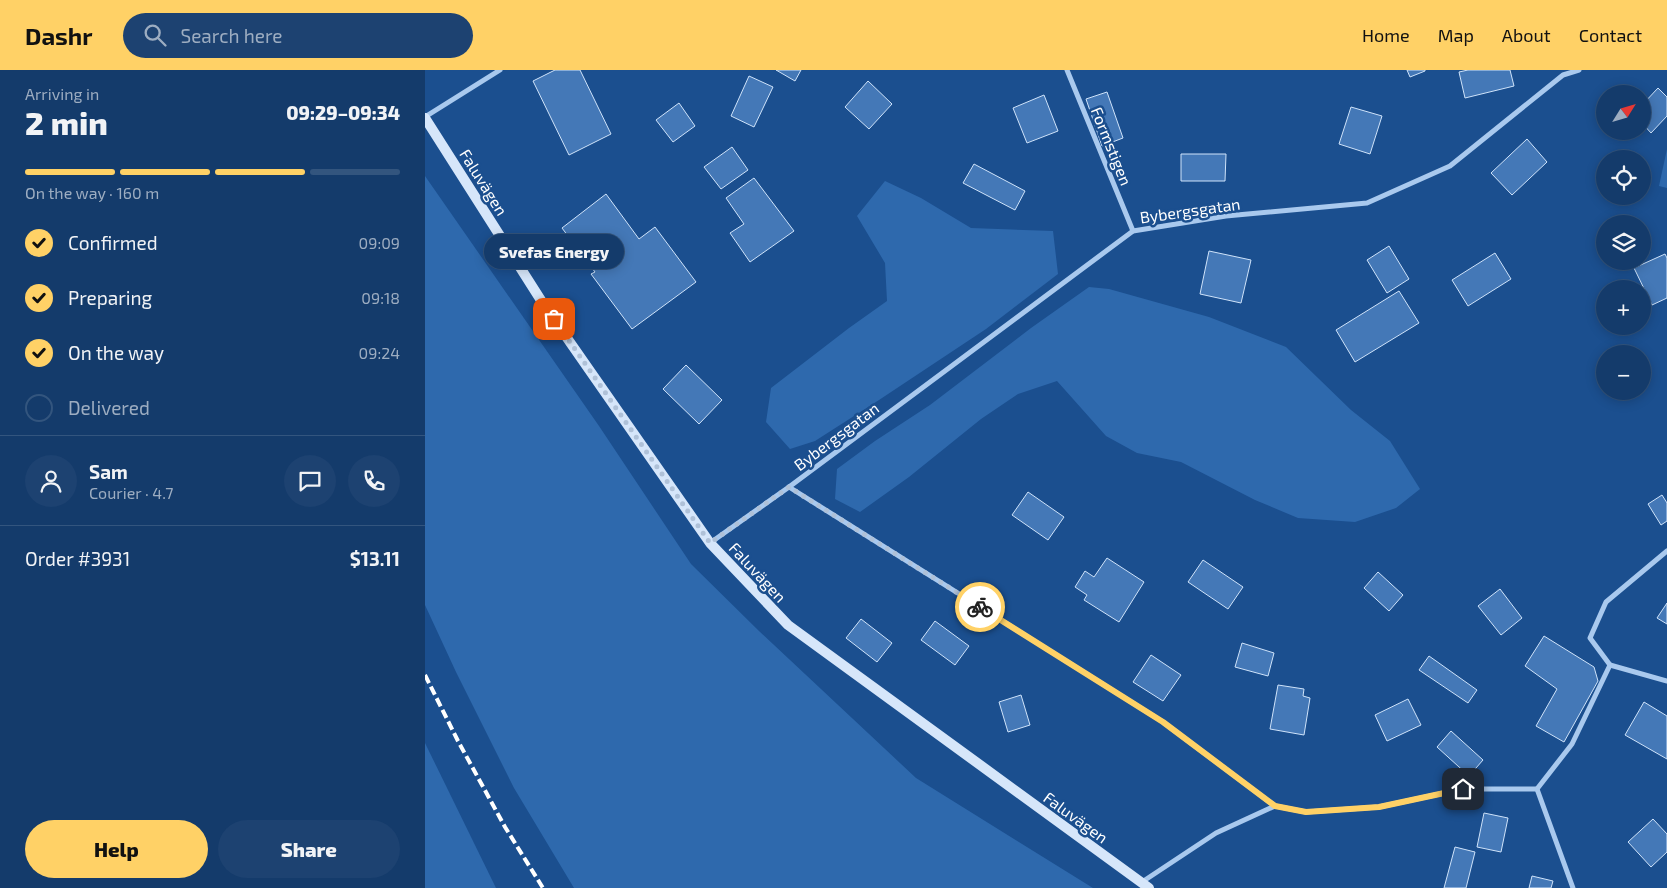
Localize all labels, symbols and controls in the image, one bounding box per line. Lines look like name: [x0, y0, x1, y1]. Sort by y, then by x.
search box: [123, 13, 473, 58]
text: Dashr: [25, 21, 93, 50]
icon: search: [141, 21, 169, 49]
text: Search here: [181, 24, 283, 47]
text: Home: [1362, 24, 1410, 46]
text: Map: [1438, 24, 1474, 46]
text: About: [1502, 24, 1551, 46]
text: Contact: [1579, 24, 1642, 46]
text: Arriving in: [25, 84, 99, 103]
north arrow: [1596, 85, 1651, 140]
map controls: [1596, 85, 1651, 400]
text: 09:29–09:34: [286, 101, 400, 124]
text: 2 min: [25, 103, 108, 141]
street label: Formstigen: [1088, 104, 1136, 188]
street label: Faluvägen: [456, 145, 512, 219]
button: locate: [1596, 150, 1651, 205]
text: On the way · 160 m: [25, 183, 159, 202]
street label: Bybergsgatan: [1139, 194, 1241, 226]
button: layers: [1596, 215, 1651, 270]
icon: check: [25, 229, 53, 257]
text: Confirmed: [68, 231, 158, 254]
text: 09:09: [359, 233, 400, 252]
callout: Svefas Energy: [484, 234, 624, 269]
text: Svefas Energy: [499, 242, 609, 261]
button: +: [1596, 280, 1651, 335]
icon: check: [25, 284, 53, 312]
text: Preparing: [68, 286, 152, 309]
text: 09:18: [361, 288, 400, 307]
pin: [533, 298, 575, 340]
icon: bag: [540, 305, 568, 333]
icon: check: [25, 339, 53, 367]
text: On the way: [68, 341, 164, 364]
text: 09:24: [359, 343, 400, 362]
button: −: [1596, 345, 1651, 400]
text: Delivered: [68, 396, 150, 419]
street label: Bybergsgatan: [790, 398, 882, 474]
button: person: [25, 455, 77, 507]
button: chat: [284, 455, 336, 507]
button: phone: [348, 455, 400, 507]
text: Sam: [89, 460, 128, 483]
text: Courier · 4.7: [89, 483, 173, 502]
street label: Faluvägen: [726, 538, 790, 606]
text: Order #3931: [25, 547, 130, 570]
text: $13.11: [350, 547, 400, 570]
courier: [955, 582, 1005, 632]
icon: bike: [966, 593, 994, 621]
pin: [1442, 768, 1484, 810]
icon: home: [1449, 775, 1477, 803]
street label: Faluvägen: [1040, 787, 1112, 847]
button: Help: [25, 820, 208, 878]
button: Share: [218, 820, 400, 878]

